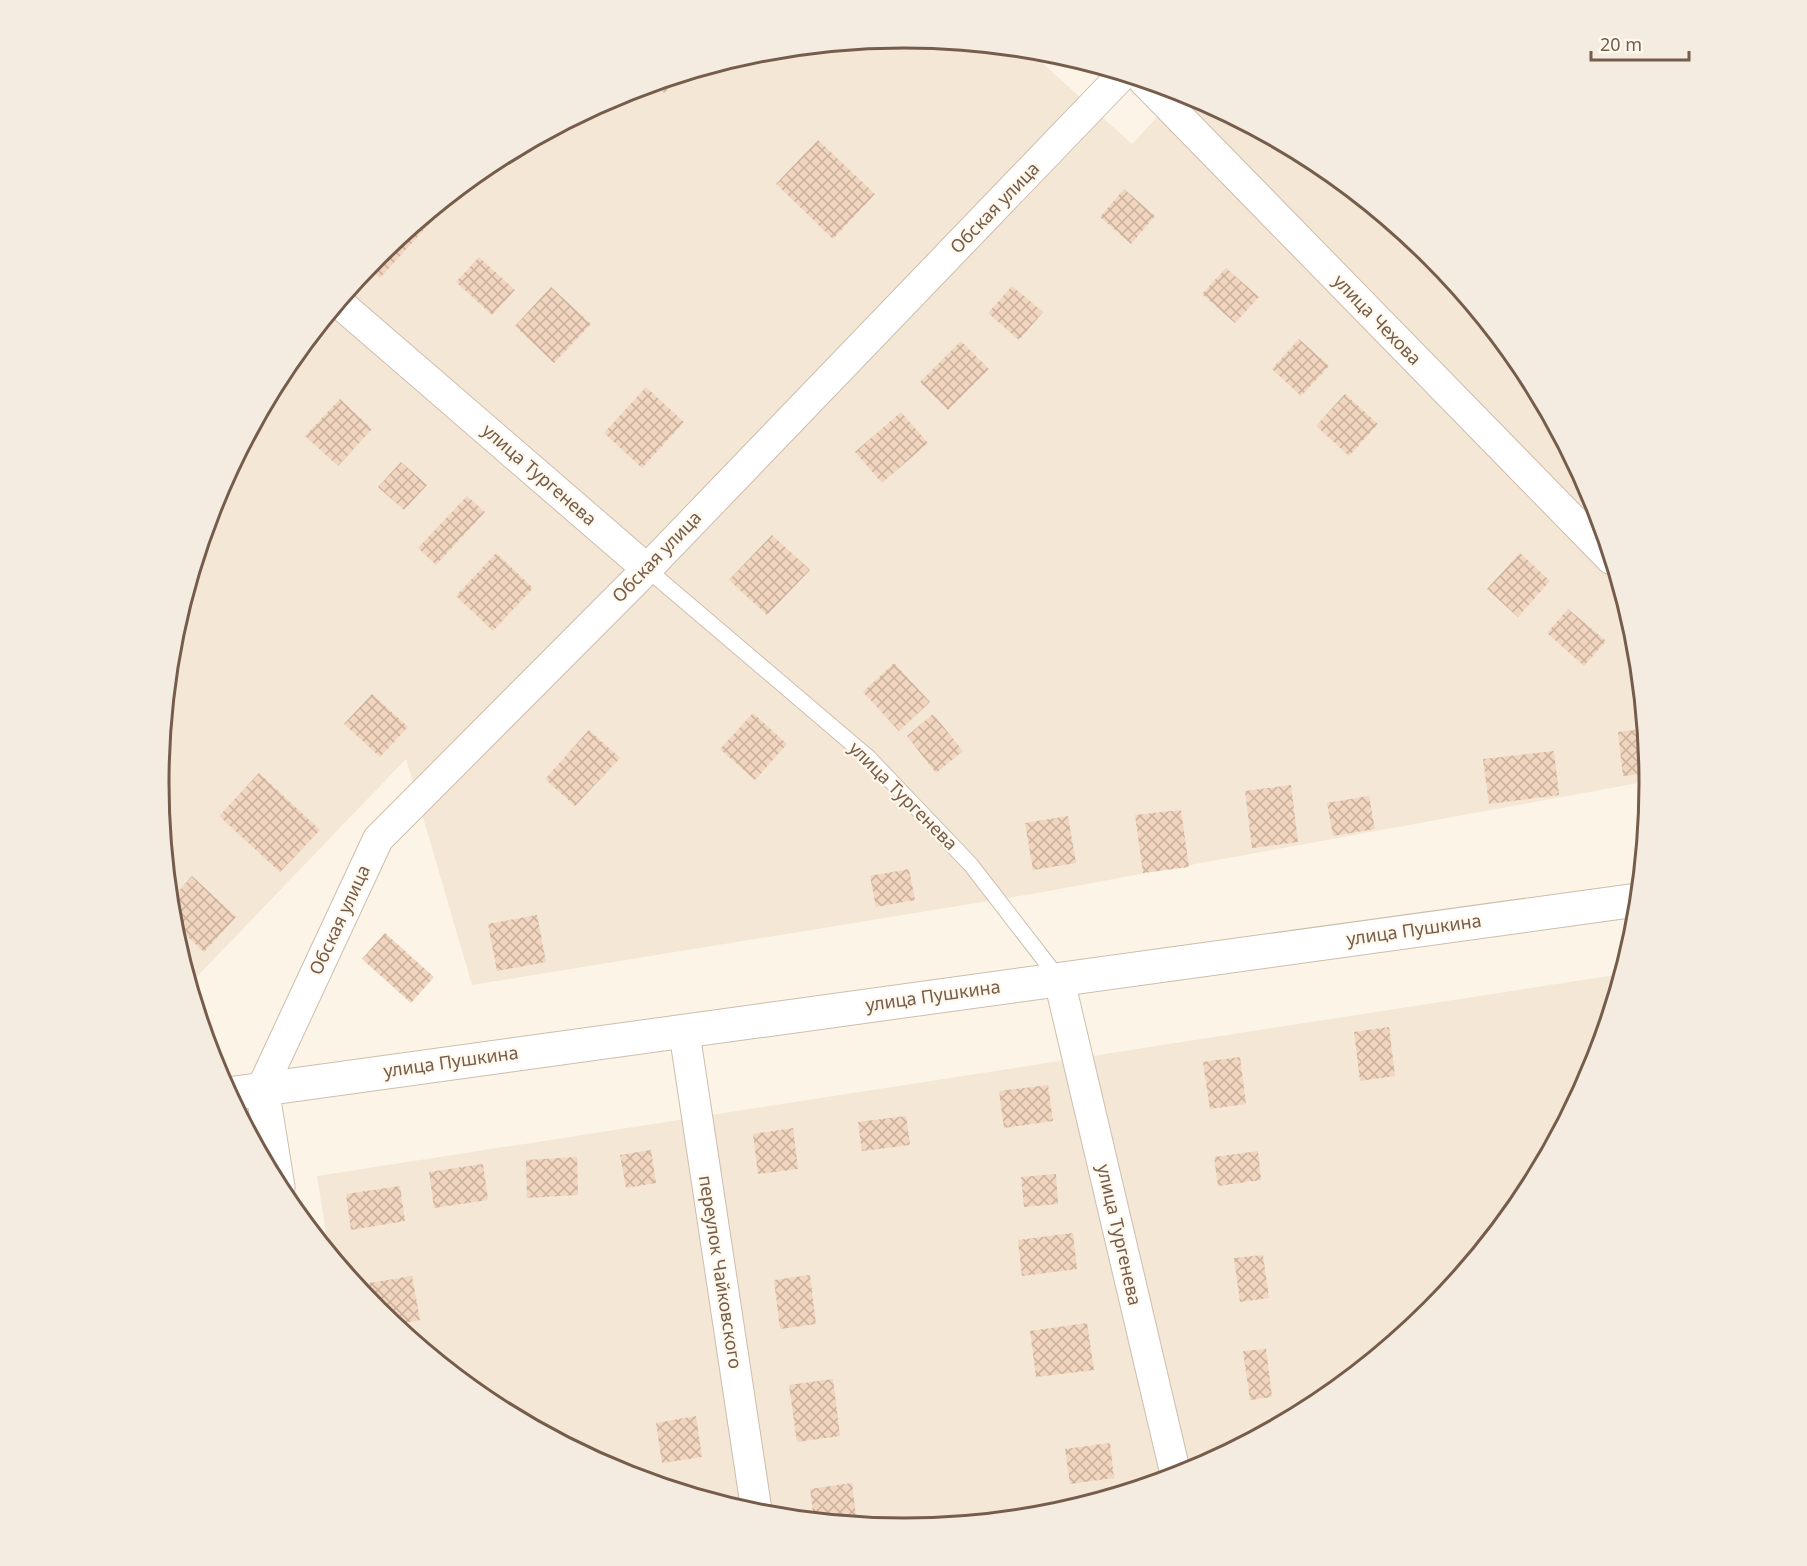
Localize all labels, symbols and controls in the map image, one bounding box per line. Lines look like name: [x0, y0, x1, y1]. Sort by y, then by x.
scale bar: [1591, 24, 1688, 62]
text: 20 m: [1600, 32, 1642, 56]
street label: Обская улица: [944, 156, 1044, 258]
street label: улица Чехова: [1328, 269, 1427, 370]
street label: улица Тургенева: [477, 418, 602, 531]
street label: Обская улица: [606, 505, 706, 607]
street label: улица Тургенева: [844, 736, 963, 855]
street label: Обская улица: [303, 861, 375, 978]
street label: улица Пушкина: [1345, 908, 1483, 950]
street label: улица Пушкина: [864, 974, 1002, 1016]
street label: улица Пушкина: [382, 1040, 520, 1082]
street label: улица Тургенева: [1092, 1162, 1148, 1308]
street label: переулок Чайковского: [694, 1173, 748, 1370]

